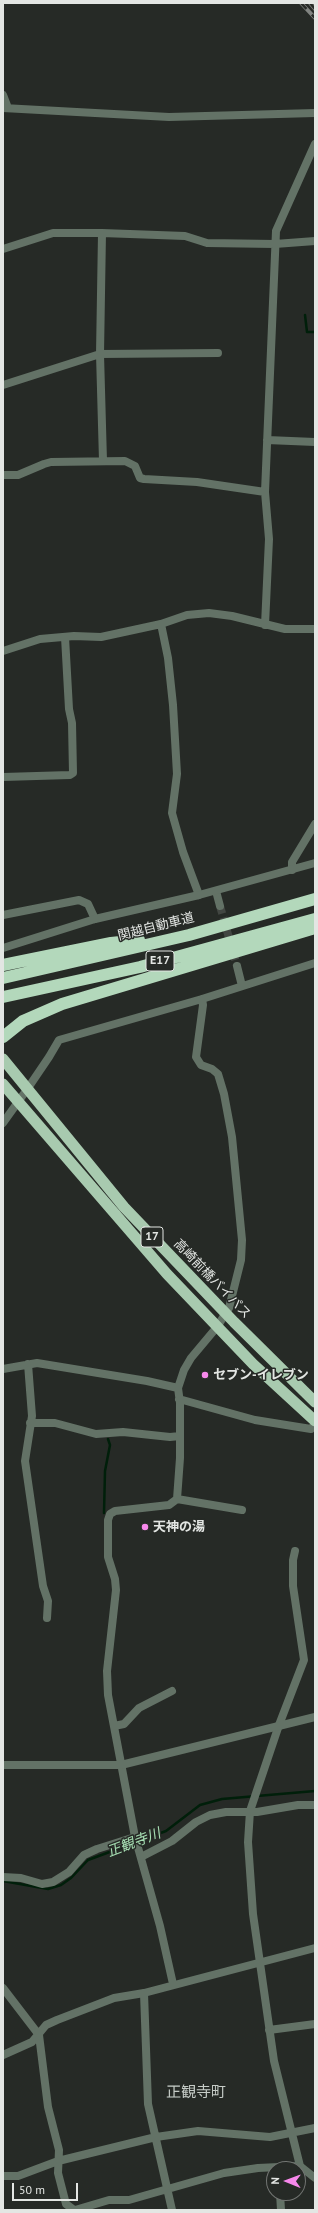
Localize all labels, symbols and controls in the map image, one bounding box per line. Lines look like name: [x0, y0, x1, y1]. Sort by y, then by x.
street label: 関越自動車道: [116, 910, 196, 944]
road number: E17: [146, 951, 174, 971]
road number: 17: [141, 1227, 163, 1247]
street label: 高崎前橋バイパス: [170, 1236, 254, 1322]
place label: セブン-イレブン: [213, 1367, 309, 1383]
marker: セブン-イレブン: [200, 1370, 210, 1380]
place label: 天神の湯: [153, 1519, 205, 1535]
marker: 天神の湯: [140, 1522, 150, 1532]
water label: 正観寺川: [105, 1825, 163, 1861]
district label: 正観寺町: [166, 2084, 226, 2102]
north arrow: [266, 2161, 306, 2201]
scale bar: [14, 2175, 80, 2201]
text: N: [268, 2177, 282, 2185]
text: 50 m: [19, 2182, 45, 2197]

